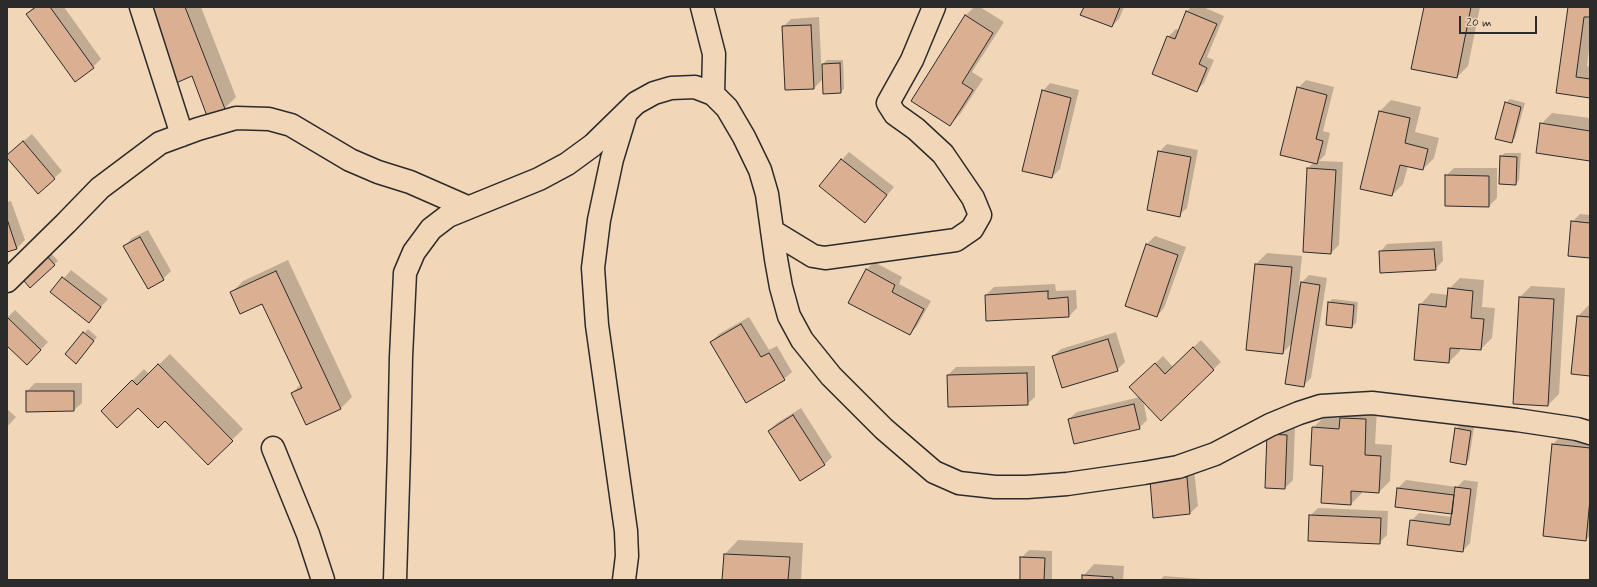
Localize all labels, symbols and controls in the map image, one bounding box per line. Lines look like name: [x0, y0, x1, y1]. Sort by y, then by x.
scale bar: [1461, 8, 1539, 34]
text: 20 m: [1466, 15, 1492, 31]

